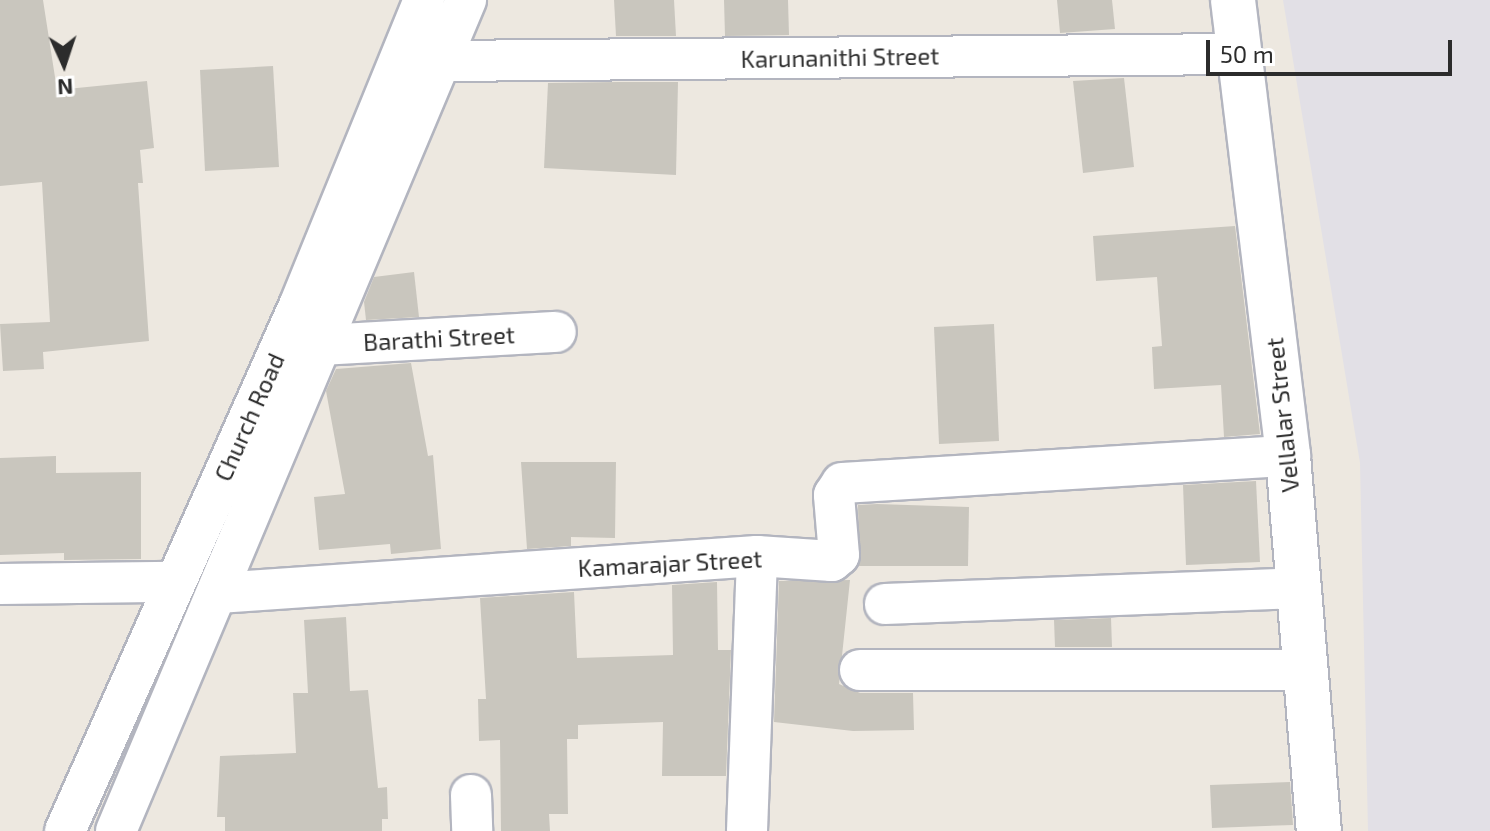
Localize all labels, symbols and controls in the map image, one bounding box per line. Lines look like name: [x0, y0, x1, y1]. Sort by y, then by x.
north arrow: [24, 24, 104, 104]
scale bar: [1210, 24, 1456, 74]
text: 50 m: [1220, 39, 1274, 68]
street label: Karunanithi Street: [740, 41, 940, 73]
text: N: [57, 75, 74, 101]
street label: Barathi Street: [362, 320, 516, 356]
street label: Vellalar Street: [1260, 336, 1304, 494]
street label: Church Road: [208, 349, 290, 485]
street label: Kamarajar Street: [577, 544, 763, 582]

